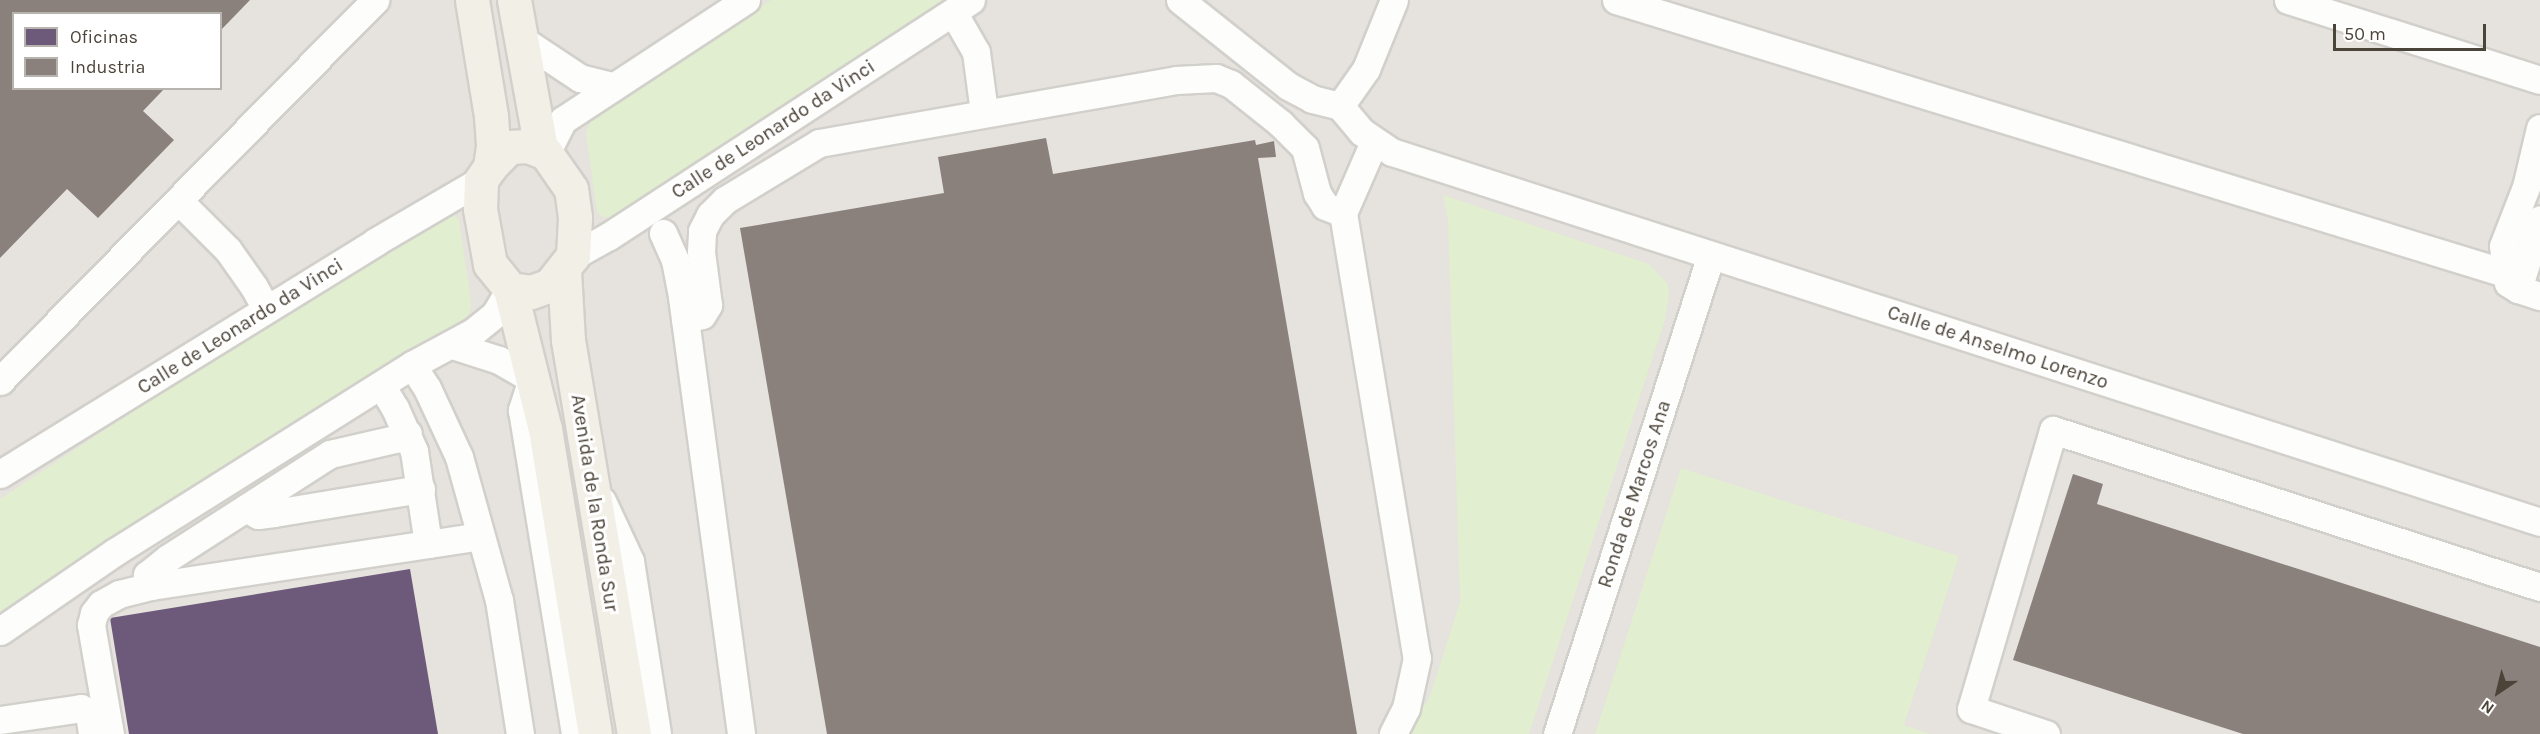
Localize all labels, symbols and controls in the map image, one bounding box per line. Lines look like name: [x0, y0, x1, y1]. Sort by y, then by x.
legend: [12, 12, 222, 90]
scale bar: [2336, 12, 2489, 50]
text: 50 m: [2344, 23, 2386, 45]
text: Oficinas: [70, 26, 138, 48]
street label: Calle de Leonardo da Vinci: [667, 54, 879, 204]
text: Industria: [70, 56, 145, 78]
street label: Calle de Leonardo da Vinci: [133, 253, 347, 399]
street label: Calle de Anselmo Lorenzo: [1884, 300, 2112, 394]
street label: Avenida de la Ronda Sur: [566, 393, 624, 613]
street label: Ronda de Marcos Ana: [1592, 397, 1676, 591]
north arrow: [2468, 662, 2528, 722]
text: N: [2477, 696, 2498, 718]

